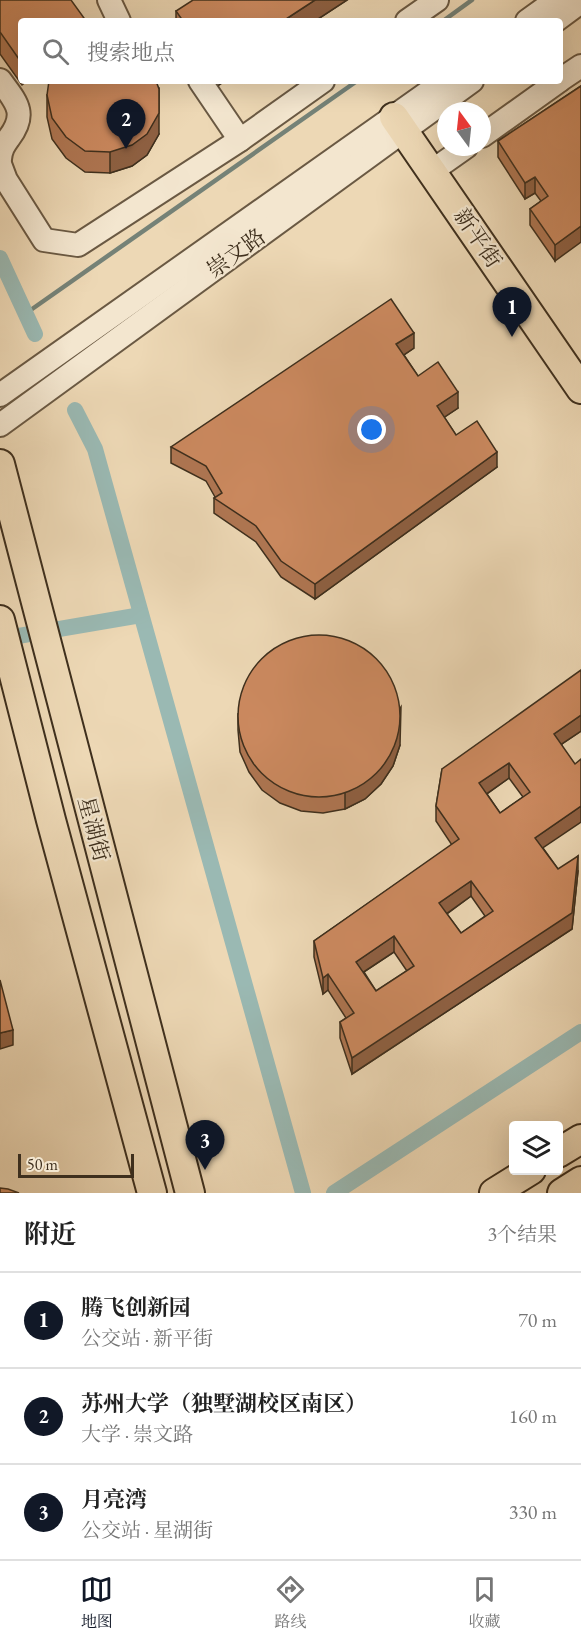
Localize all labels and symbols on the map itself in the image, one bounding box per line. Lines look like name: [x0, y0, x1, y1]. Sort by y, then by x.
pin: 2: [106, 100, 146, 149]
north arrow: [437, 102, 491, 156]
street label: 新平街: [448, 203, 508, 273]
street label: 崇文路: [201, 222, 271, 284]
pin: 1: [492, 288, 532, 337]
your location: [357, 415, 386, 444]
street label: 星湖街: [71, 793, 117, 865]
pin: 3: [186, 1120, 224, 1170]
scale bar: [18, 1151, 134, 1178]

